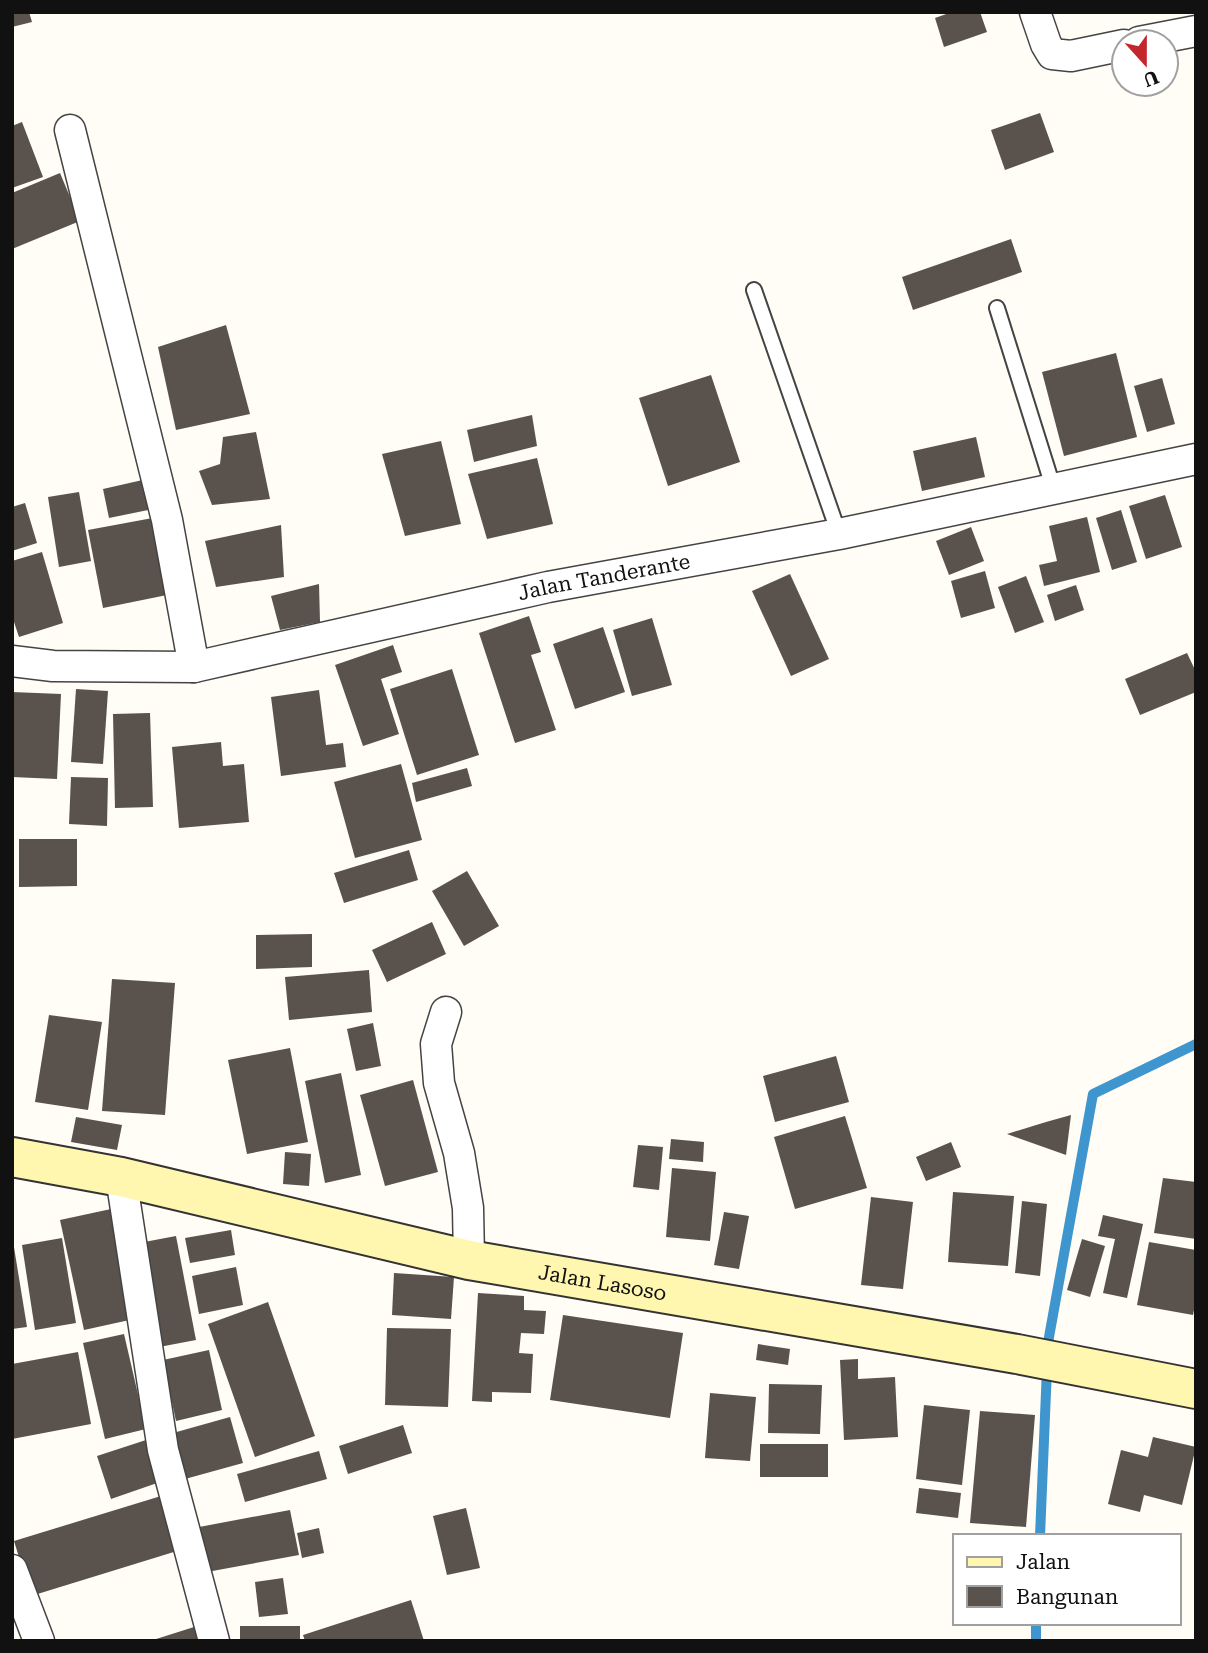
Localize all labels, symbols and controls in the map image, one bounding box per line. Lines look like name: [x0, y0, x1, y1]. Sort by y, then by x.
north arrow: [1110, 28, 1180, 98]
text: U: [1140, 65, 1162, 92]
street label: Jalan Tanderante: [516, 549, 692, 605]
street label: Jalan Lasoso: [537, 1260, 668, 1306]
legend: [953, 1534, 1180, 1625]
text: Jalan: [1016, 1550, 1071, 1574]
text: Bangunan: [1016, 1585, 1119, 1609]

